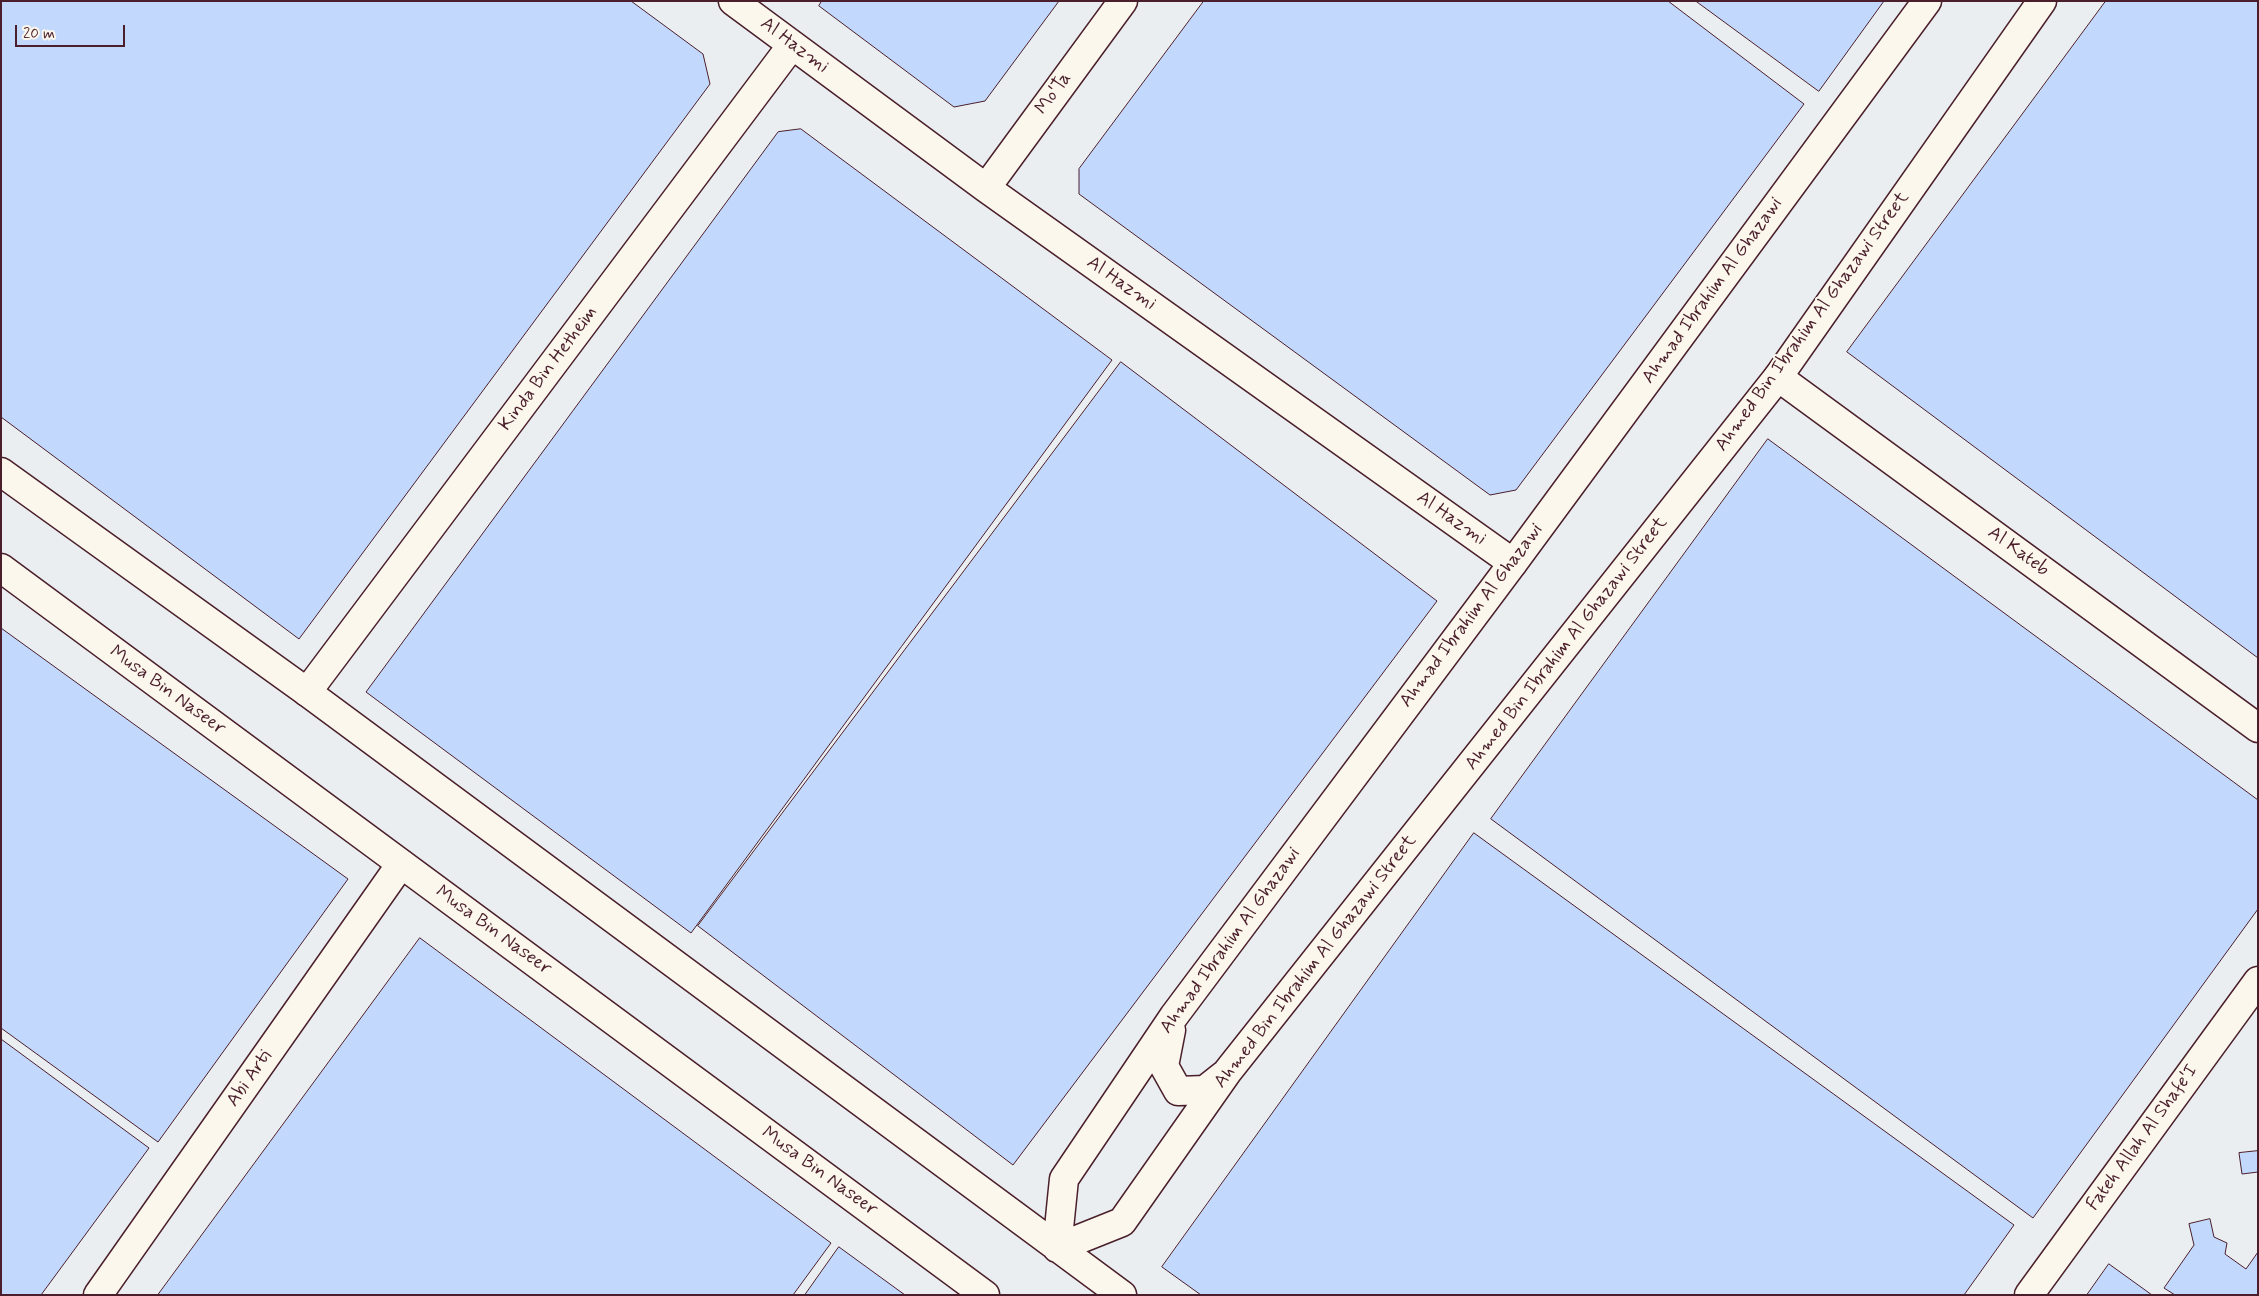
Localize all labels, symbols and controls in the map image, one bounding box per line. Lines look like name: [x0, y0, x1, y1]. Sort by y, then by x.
street label: Al Hazmi: [755, 13, 833, 79]
scale bar: [18, 15, 128, 47]
text: 20 m: [23, 24, 55, 44]
street label: Mo'Ta: [1031, 68, 1077, 120]
street label: Ahmed Bin Ibrahim Al Ghazawi Street: [1711, 188, 1915, 456]
street label: Ahmad Ibrahim Al Ghazawi: [1638, 194, 1788, 388]
street label: Al Hazmi: [1082, 252, 1160, 316]
street label: Kinda Bin Hetheim: [495, 302, 603, 436]
street label: Al Hazmi: [1412, 487, 1490, 551]
street label: Ahmed Bin Ibrahim Al Ghazawi Street: [1461, 513, 1673, 775]
street label: Ahmad Ibrahim Al Ghazawi: [1395, 520, 1549, 712]
street label: Al Kateb: [1983, 522, 2053, 582]
street label: Musa Bin Naseer: [105, 641, 229, 741]
street label: Ahmed Bin Ibrahim Al Ghazawi Street: [1210, 831, 1422, 1093]
street label: Ahmad Ibrahim Al Ghazawi: [1156, 844, 1306, 1038]
street label: Musa Bin Naseer: [431, 881, 555, 981]
street label: Abi Arti: [222, 1046, 278, 1112]
street label: Fateh Allah Al Shafe'I: [2082, 1060, 2204, 1216]
street label: Musa Bin Naseer: [757, 1122, 881, 1222]

